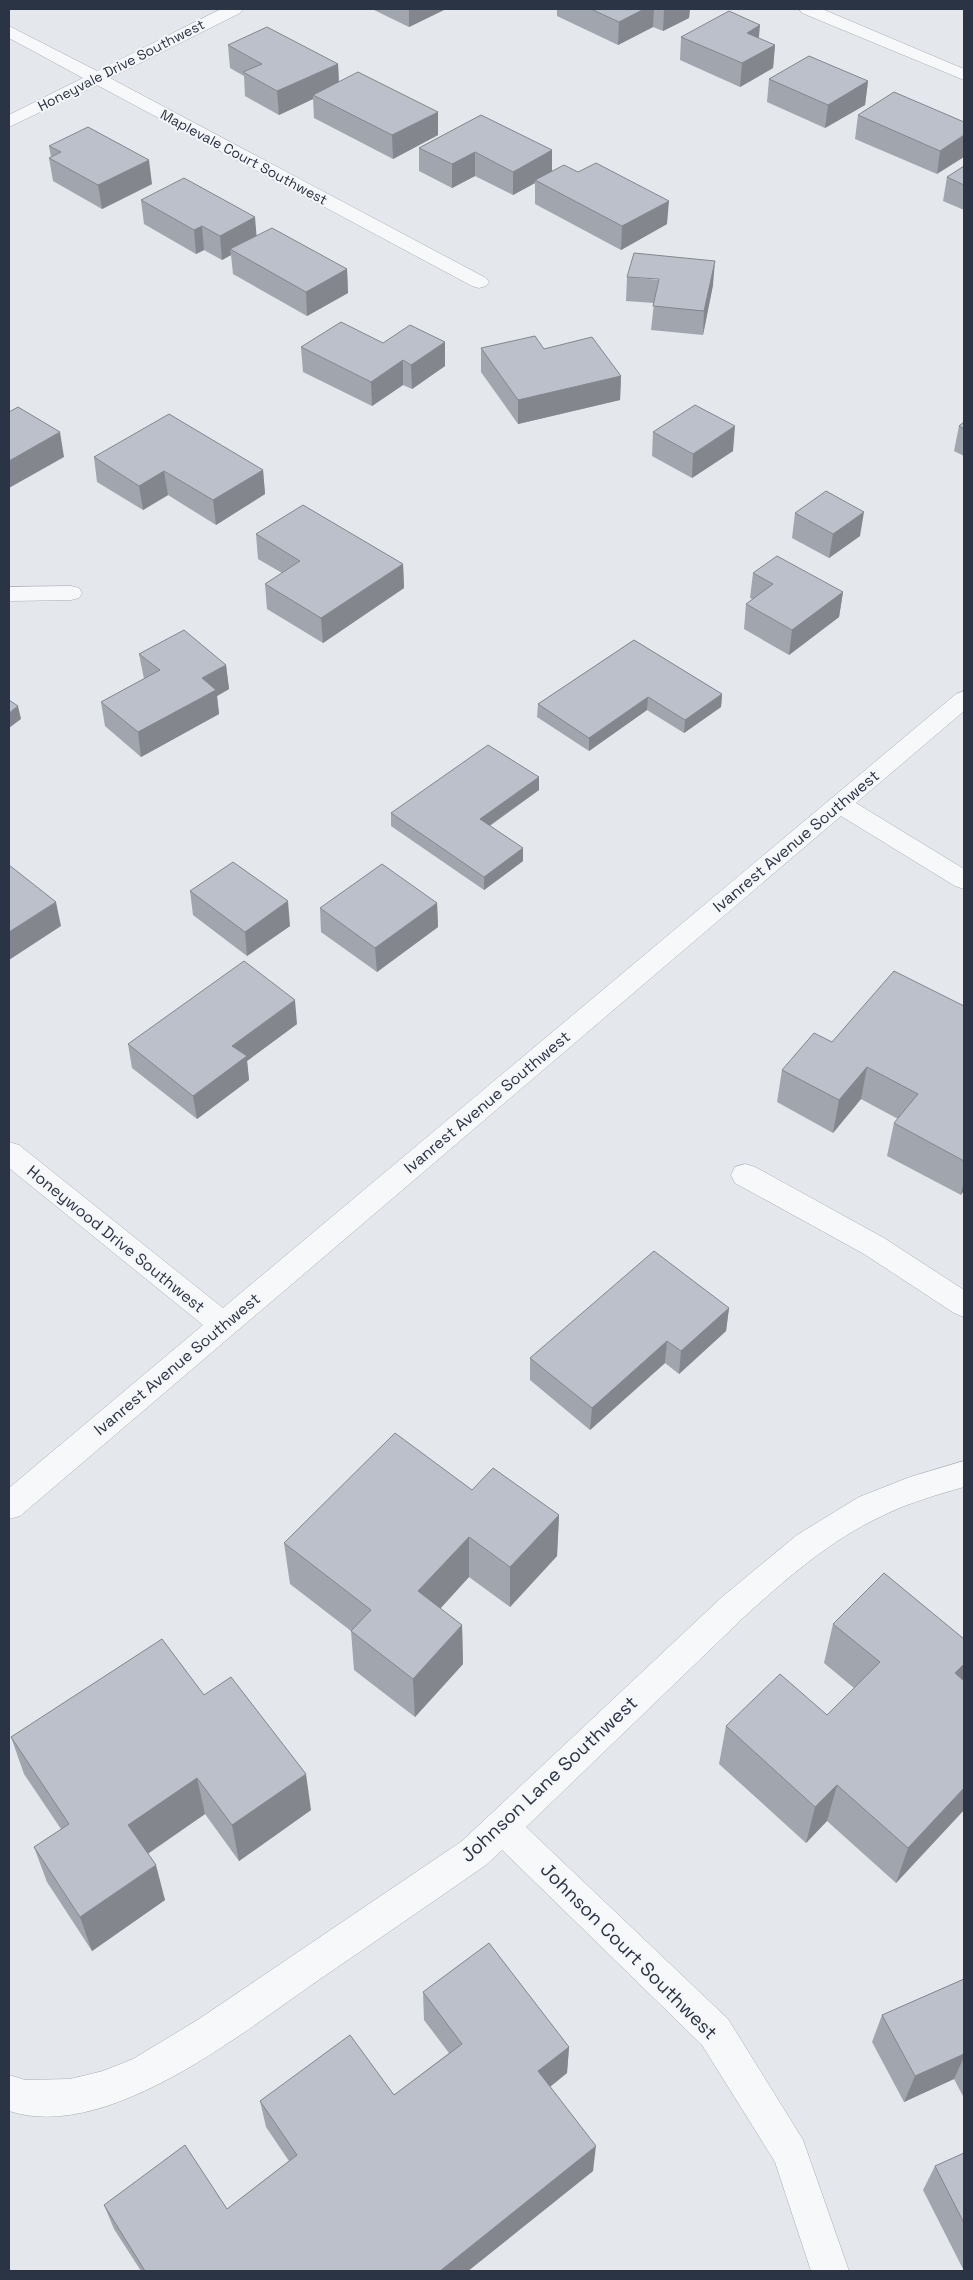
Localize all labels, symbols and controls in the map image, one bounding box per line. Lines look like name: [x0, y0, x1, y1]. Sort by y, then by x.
street label: Honeyvale Drive Southwest: [35, 15, 207, 115]
street label: Maplevale Court Southwest: [157, 105, 331, 209]
street label: Ivanrest Avenue Southwest: [708, 765, 884, 917]
street label: Ivanrest Avenue Southwest: [399, 1026, 575, 1178]
street label: Honeywood Drive Southwest: [23, 1161, 209, 1317]
street label: Ivanrest Avenue Southwest: [89, 1288, 265, 1440]
street label: Johnson Lane Southwest: [455, 1690, 643, 1868]
street label: Johnson Court Southwest: [535, 1857, 723, 2045]

